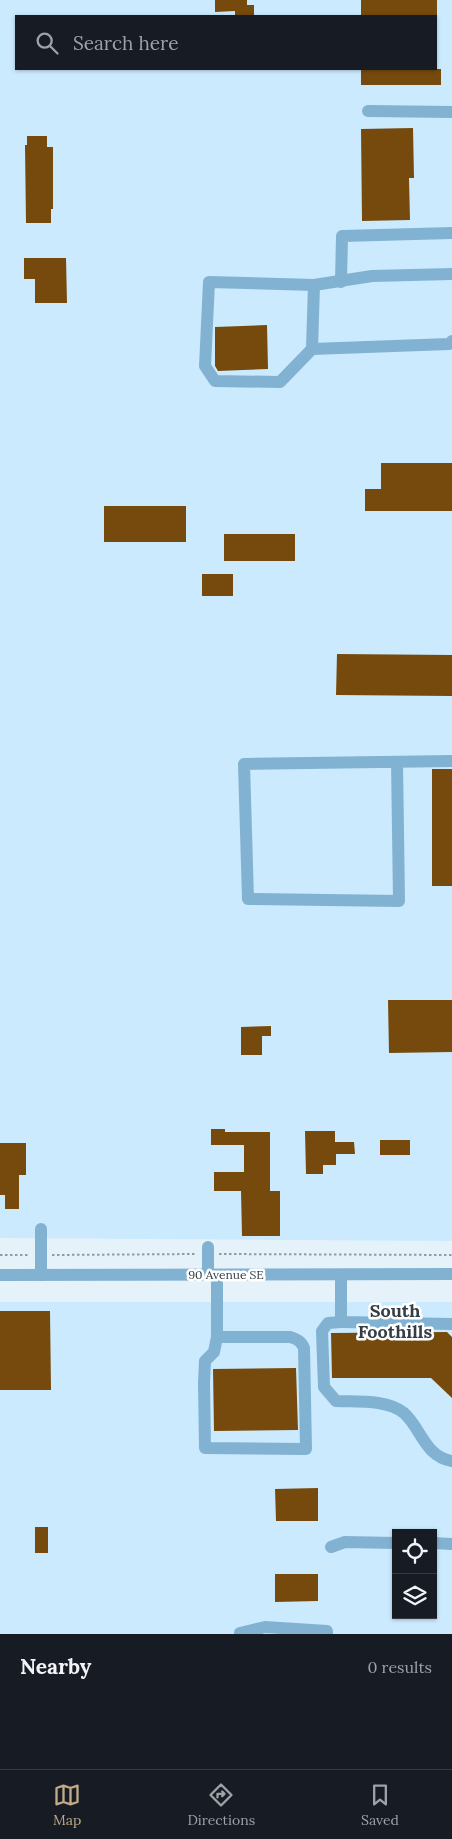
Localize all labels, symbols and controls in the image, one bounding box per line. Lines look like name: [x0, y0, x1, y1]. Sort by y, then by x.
search box: [15, 15, 437, 70]
icon: search: [33, 29, 61, 57]
text: Search here: [73, 31, 179, 55]
street label: 90 Avenue SE: [188, 1267, 264, 1282]
district label: South Foothills: [358, 1299, 432, 1343]
map controls: [392, 1529, 437, 1619]
button: locate: [392, 1529, 437, 1574]
button: layers: [392, 1574, 437, 1619]
text: Nearby: [20, 1653, 91, 1680]
text: 0 results: [367, 1657, 432, 1677]
tab: Map: [53, 1781, 81, 1829]
tab: Directions: [187, 1781, 255, 1829]
tab: Saved: [361, 1781, 399, 1829]

